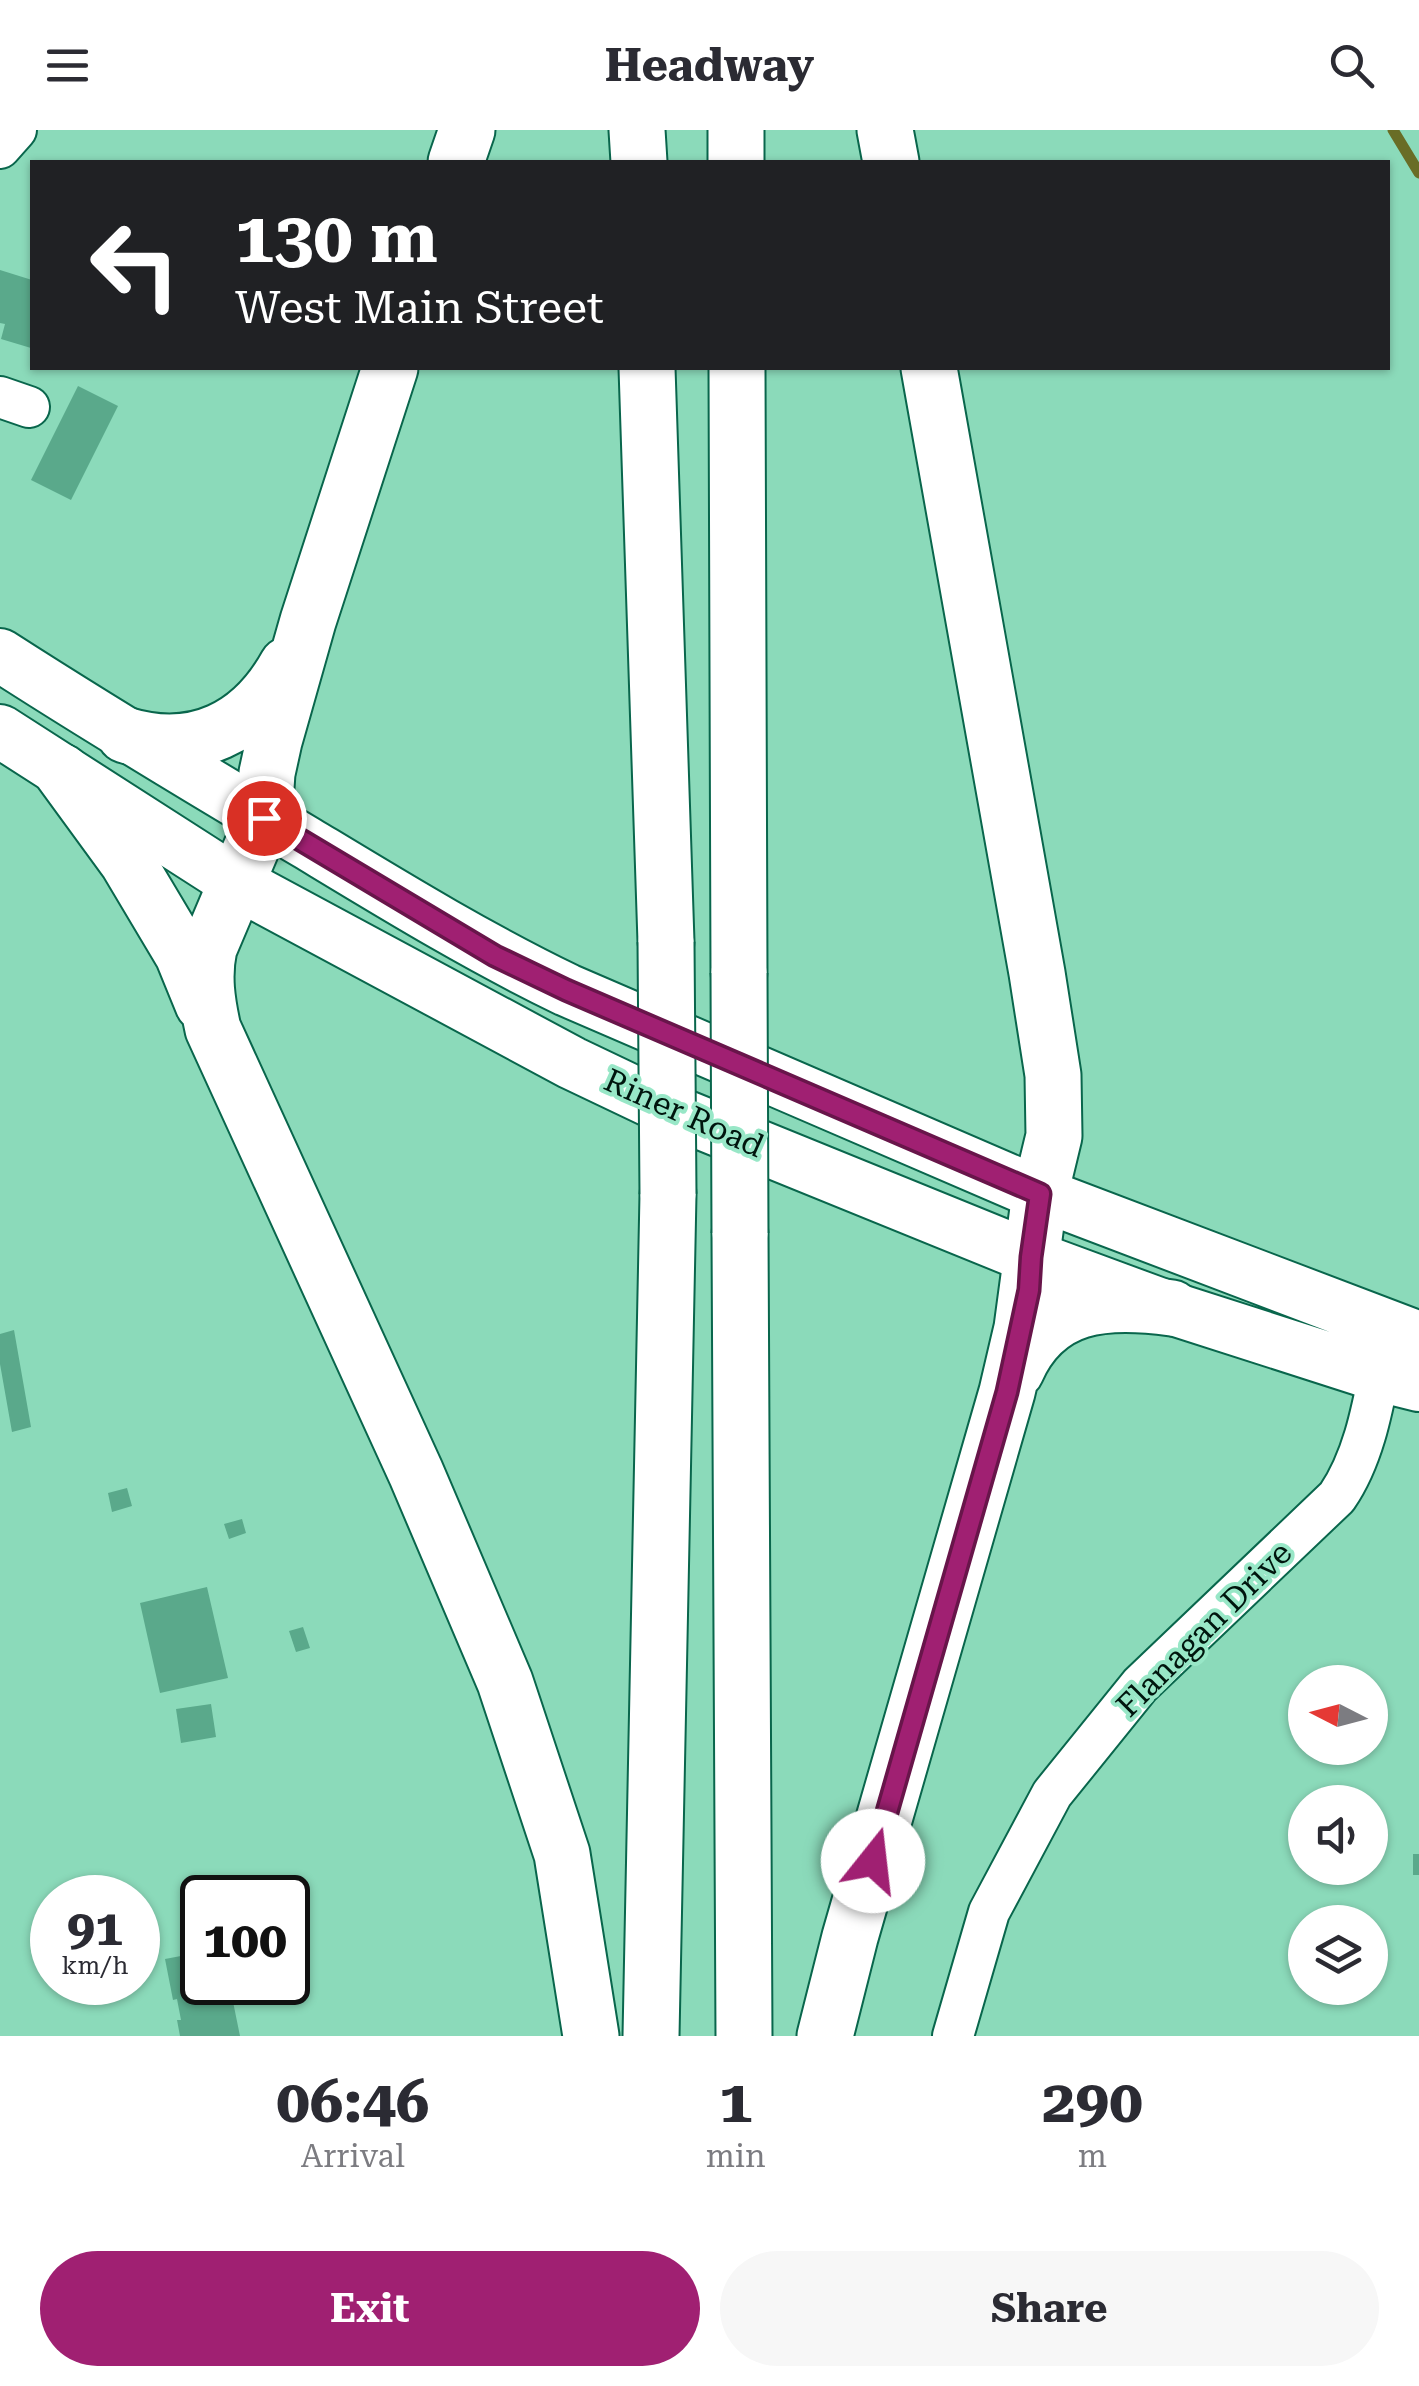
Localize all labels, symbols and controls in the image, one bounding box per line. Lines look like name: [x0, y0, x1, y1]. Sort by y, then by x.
icon: menu: [40, 38, 95, 93]
icon: search: [1324, 38, 1379, 93]
text: Headway: [605, 39, 814, 92]
text: 130 m: [235, 197, 438, 279]
icon: left: [70, 200, 200, 330]
text: West Main Street: [235, 281, 604, 334]
pin: [222, 776, 307, 861]
icon: arrive: [237, 791, 292, 846]
street label: Riner Road: [598, 1061, 770, 1165]
street label: Flanagan Drive: [1109, 1534, 1299, 1724]
north arrow: [1288, 1665, 1388, 1765]
map controls: [1288, 1665, 1388, 2005]
button: sound: [1288, 1785, 1388, 1885]
position arrow: [821, 1809, 925, 1913]
speed limit sign: 100: [180, 1875, 310, 2005]
text: 91: [67, 1899, 123, 1957]
button: layers: [1288, 1905, 1388, 2005]
text: km/h: [62, 1951, 128, 1980]
text: 06:46: [276, 2066, 429, 2137]
text: 1: [719, 2066, 752, 2137]
text: 290: [1042, 2066, 1143, 2137]
text: Arrival: [301, 2137, 405, 2175]
text: min: [706, 2137, 766, 2175]
text: m: [1078, 2137, 1107, 2175]
button: Exit: [40, 2251, 700, 2366]
button: Share: [720, 2251, 1379, 2366]

